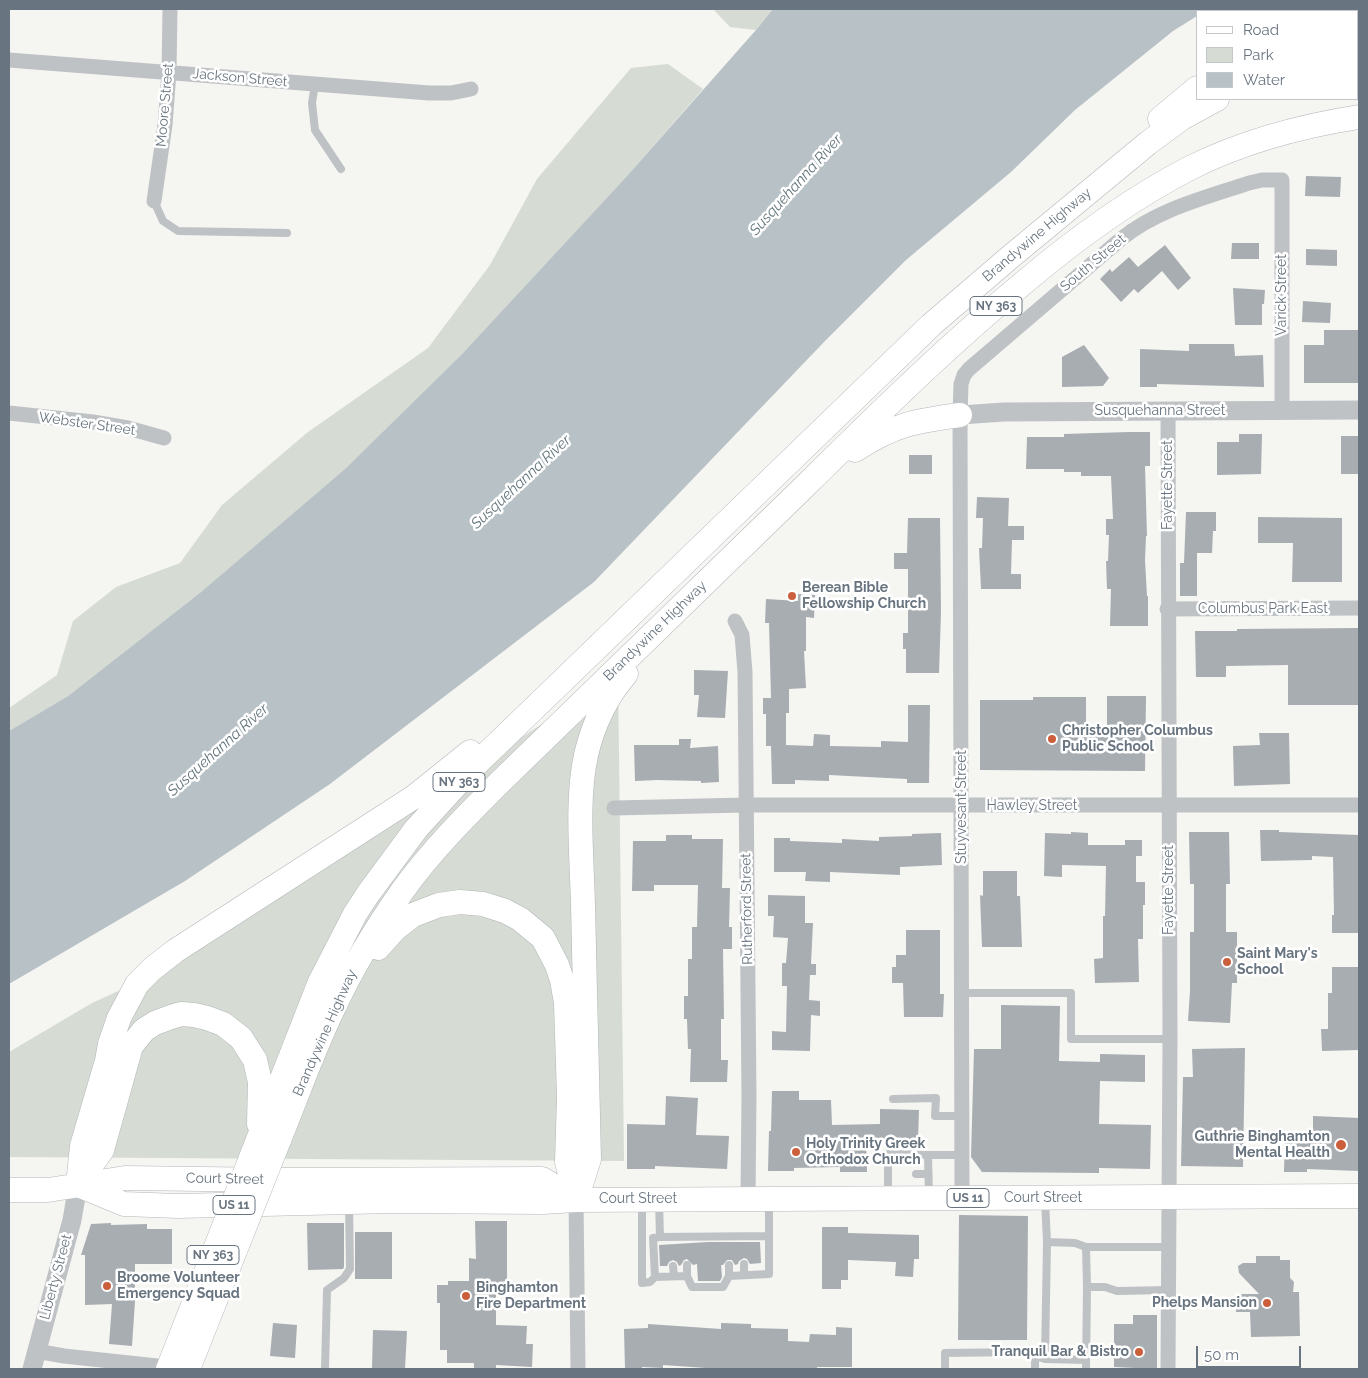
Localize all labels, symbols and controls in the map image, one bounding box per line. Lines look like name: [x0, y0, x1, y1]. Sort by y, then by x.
legend: [1196, 10, 1358, 100]
text: Road: [1243, 21, 1279, 39]
text: Park: [1243, 46, 1274, 64]
street label: Moore Street: [153, 62, 177, 148]
street label: Jackson Street: [192, 65, 288, 91]
text: Water: [1243, 71, 1285, 89]
water label: Susquehanna River: [746, 131, 846, 239]
street label: Brandywine Highway: [979, 185, 1095, 285]
street label: South Street: [1057, 231, 1129, 295]
street label: Varick Street: [1274, 254, 1290, 336]
road number: NY 363: [970, 296, 1022, 316]
street label: Susquehanna Street: [1095, 403, 1225, 419]
street label: Webster Street: [38, 409, 136, 439]
water label: Susquehanna River: [468, 431, 574, 533]
street label: Fayette Street: [1160, 440, 1176, 530]
street label: Brandywine Highway: [600, 577, 710, 685]
place label: Berean Bible Fellowship Church: [802, 580, 926, 612]
marker: Berean Bible Fellowship Church: [786, 590, 798, 602]
street label: Columbus Park East: [1198, 601, 1328, 617]
water label: Susquehanna River: [164, 700, 272, 800]
place label: Christopher Columbus Public School: [1062, 723, 1213, 756]
marker: Christopher Columbus Public School: [1046, 733, 1058, 745]
street label: Stuyvesant Street: [954, 750, 970, 864]
road number: NY 363: [433, 772, 485, 792]
street label: Hawley Street: [987, 798, 1077, 814]
street label: Fayette Street: [1161, 845, 1177, 935]
street label: Rutherford Street: [738, 853, 756, 965]
place label: Saint Mary's School: [1237, 946, 1318, 979]
marker: Saint Mary's School: [1221, 956, 1233, 968]
street label: Brandywine Highway: [289, 967, 361, 1099]
place label: Guthrie Binghamton Mental Health: [1195, 1129, 1330, 1162]
place label: Holy Trinity Greek Orthodox Church: [806, 1136, 925, 1168]
marker: Guthrie Binghamton Mental Health: [1334, 1138, 1348, 1152]
marker: Holy Trinity Greek Orthodox Church: [790, 1146, 802, 1158]
street label: Court Street: [186, 1170, 264, 1188]
road number: US 11: [947, 1188, 989, 1208]
street label: Court Street: [1004, 1190, 1082, 1206]
street label: Court Street: [599, 1191, 677, 1207]
road number: US 11: [213, 1196, 255, 1214]
street label: Liberty Street: [37, 1232, 75, 1322]
road number: NY 363: [187, 1246, 239, 1264]
place label: Broome Volunteer Emergency Squad: [117, 1270, 240, 1302]
marker: Broome Volunteer Emergency Squad: [101, 1280, 113, 1292]
place label: Binghamton Fire Department: [476, 1280, 586, 1312]
marker: Binghamton Fire Department: [460, 1290, 472, 1302]
place label: Phelps Mansion: [1152, 1295, 1257, 1311]
marker: Phelps Mansion: [1261, 1297, 1273, 1309]
scale bar: [1198, 1336, 1303, 1368]
place label: Tranquil Bar & Bistro: [991, 1344, 1129, 1360]
marker: Tranquil Bar & Bistro: [1133, 1346, 1145, 1358]
text: 50 m: [1204, 1346, 1239, 1364]

